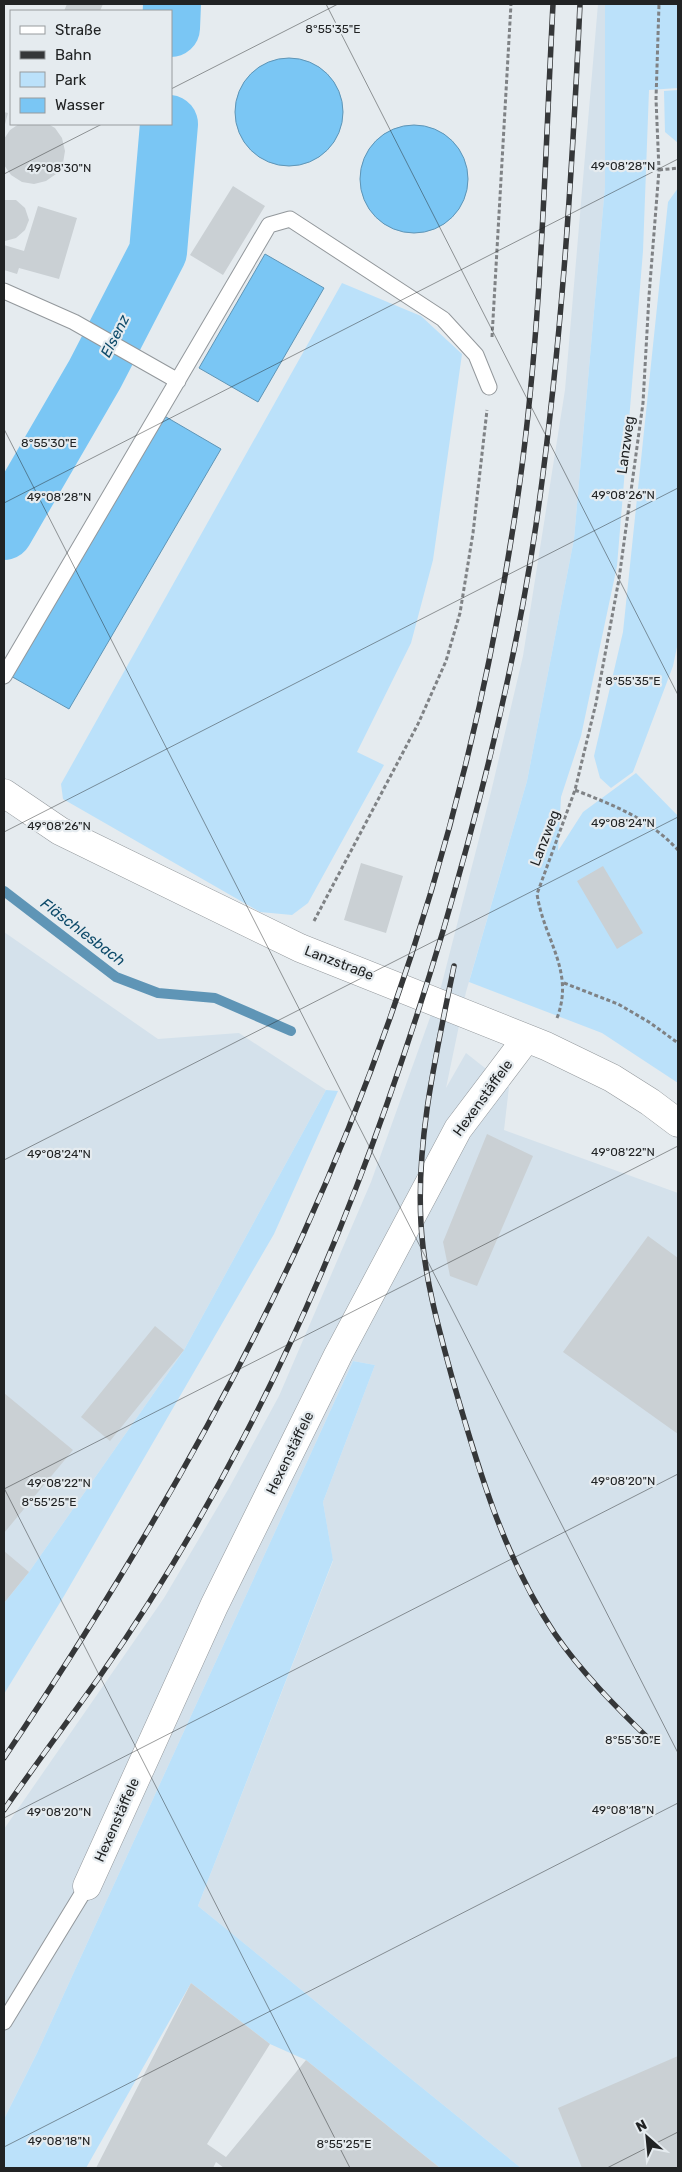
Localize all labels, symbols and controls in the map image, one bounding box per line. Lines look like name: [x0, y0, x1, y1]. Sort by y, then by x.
legend: [10, 10, 172, 125]
text: Straße: [55, 21, 101, 39]
text: 8°55'35"E: [305, 22, 361, 36]
text: Bahn: [55, 46, 92, 64]
text: Park: [55, 71, 86, 89]
text: Wasser: [55, 96, 105, 114]
text: 49°08'28"N: [591, 159, 655, 173]
text: 49°08'30"N: [27, 161, 91, 175]
water label: Elsenz: [97, 311, 134, 360]
street label: Lanzweg: [614, 415, 638, 475]
text: 8°55'30"E: [21, 436, 77, 450]
text: 49°08'26"N: [591, 488, 655, 502]
text: 49°08'28"N: [27, 490, 91, 504]
text: 8°55'35"E: [605, 674, 661, 688]
street label: Lanzweg: [527, 808, 563, 868]
text: 49°08'24"N: [591, 816, 655, 830]
text: 49°08'26"N: [27, 819, 91, 833]
water label: Fläschlesbach: [37, 894, 129, 970]
street label: Lanzstraße: [302, 942, 376, 984]
street label: Hexenstäffele: [450, 1056, 516, 1140]
text: 49°08'22"N: [591, 1145, 655, 1159]
text: 49°08'24"N: [27, 1147, 91, 1161]
street label: Hexenstäffele: [263, 1409, 317, 1497]
text: 49°08'20"N: [591, 1474, 655, 1488]
text: 49°08'22"N: [27, 1476, 91, 1490]
text: 8°55'25"E: [21, 1495, 77, 1509]
text: 8°55'30"E: [605, 1733, 661, 1747]
street label: Hexenstäffele: [91, 1775, 143, 1865]
text: 49°08'18"N: [592, 1803, 654, 1817]
text: 49°08'20"N: [27, 1805, 91, 1819]
north arrow: [622, 2112, 672, 2162]
text: N: [633, 2116, 650, 2136]
text: 49°08'18"N: [28, 2134, 90, 2148]
text: 8°55'25"E: [316, 2137, 372, 2151]

